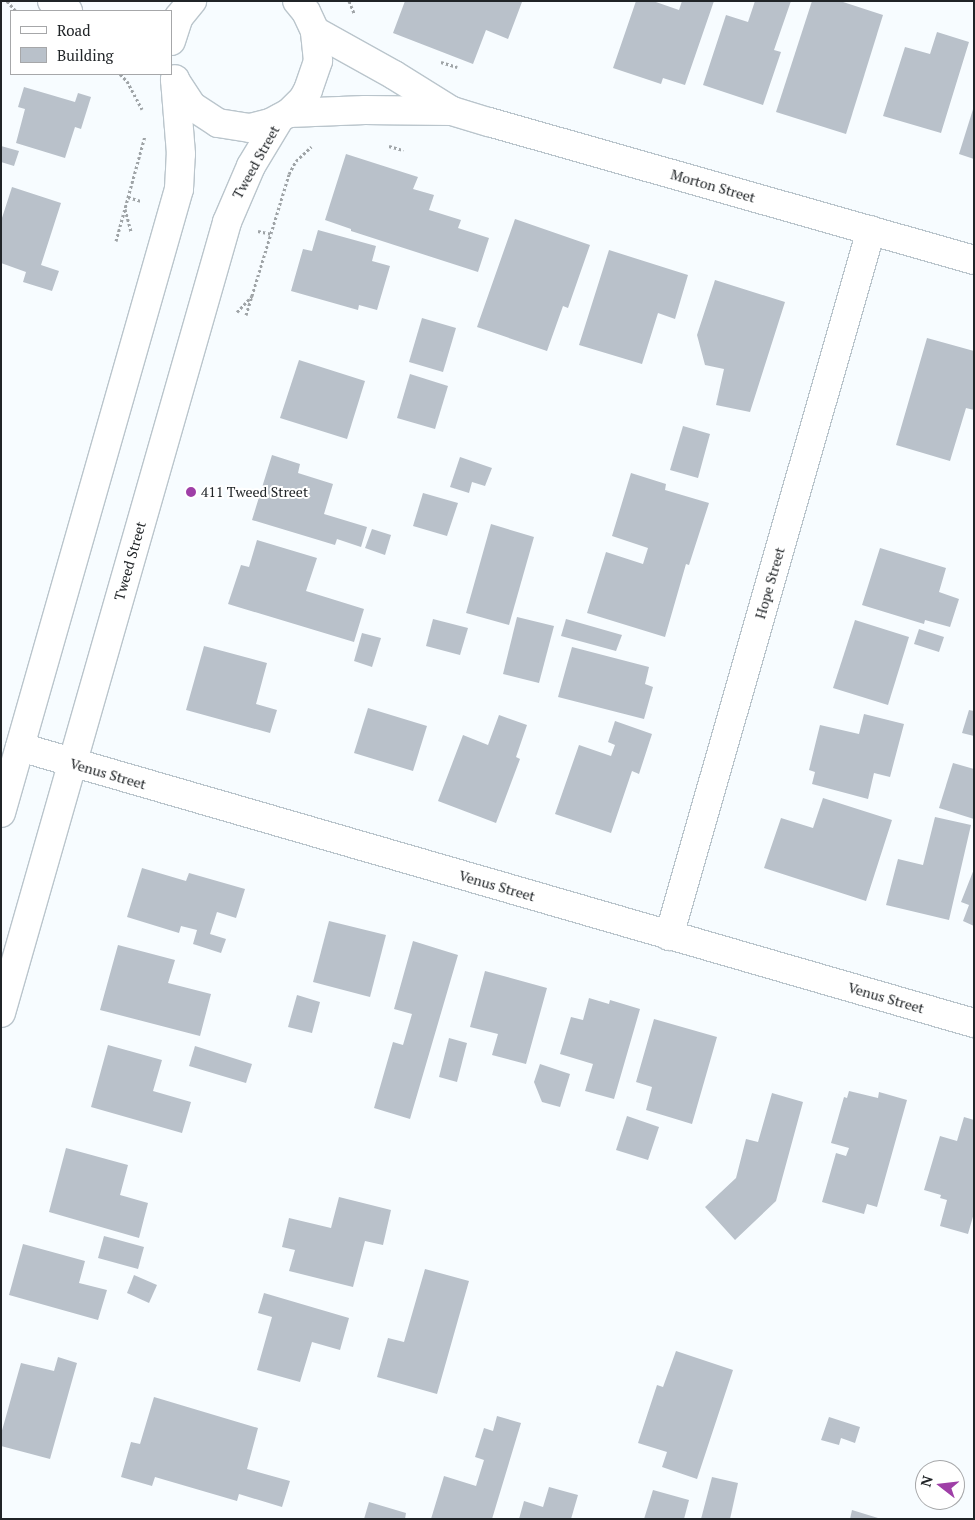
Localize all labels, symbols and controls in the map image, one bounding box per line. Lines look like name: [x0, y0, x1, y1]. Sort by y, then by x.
legend: [10, 10, 172, 75]
text: Road: [57, 20, 90, 40]
text: Building: [57, 45, 114, 65]
street label: Tweed Street: [229, 122, 283, 202]
street label: Morton Street: [669, 166, 757, 206]
place label: 411 Tweed Street: [201, 484, 308, 500]
marker: 411 Tweed Street: [185, 486, 197, 498]
street label: Tweed Street: [111, 520, 149, 602]
street label: Hope Street: [752, 545, 788, 621]
street label: Venus Street: [68, 755, 148, 793]
street label: Venus Street: [457, 867, 537, 905]
street label: Venus Street: [846, 979, 926, 1017]
north arrow: [915, 1460, 965, 1510]
text: N: [915, 1473, 937, 1489]

